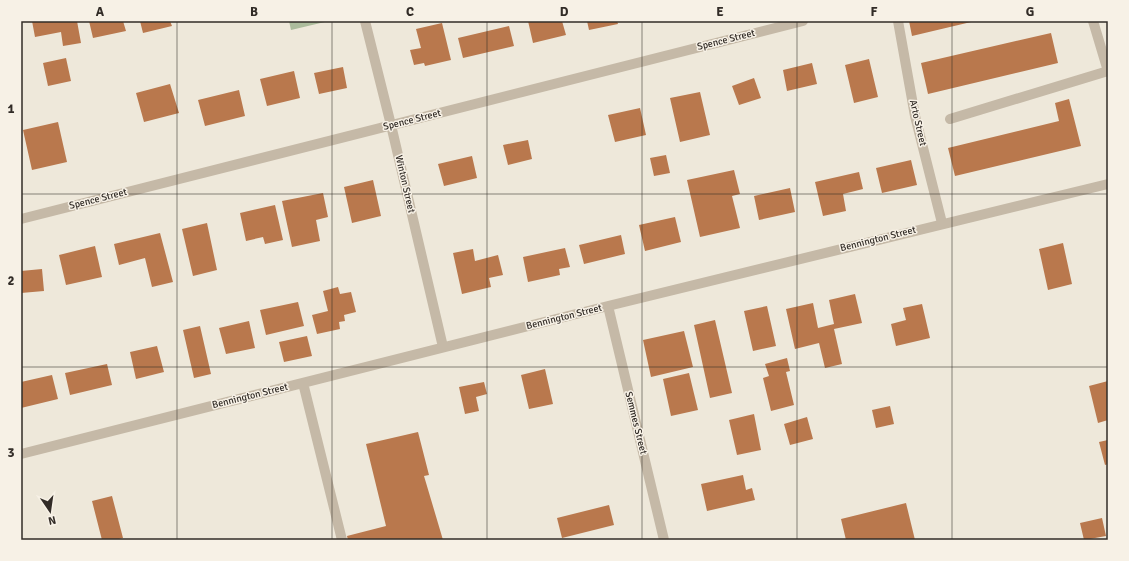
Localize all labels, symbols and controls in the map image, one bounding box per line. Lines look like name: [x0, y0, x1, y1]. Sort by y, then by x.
text: A: [96, 4, 105, 20]
text: B: [250, 4, 258, 20]
text: C: [406, 4, 414, 20]
text: D: [560, 4, 569, 20]
text: E: [716, 4, 724, 20]
text: F: [871, 4, 878, 20]
text: G: [1026, 4, 1034, 20]
street label: Spence Street: [696, 27, 757, 53]
street label: Arto Street: [907, 99, 929, 148]
text: 1: [7, 101, 15, 117]
street label: Spence Street: [382, 107, 443, 133]
street label: Winton Street: [393, 154, 418, 215]
street label: Spence Street: [68, 186, 129, 212]
street label: Bennington Street: [839, 224, 918, 254]
text: 2: [7, 273, 15, 289]
street label: Bennington Street: [525, 302, 604, 332]
street label: Bennington Street: [211, 381, 290, 411]
street label: Semmes Street: [622, 390, 650, 456]
text: 3: [7, 445, 15, 461]
north arrow: [30, 491, 70, 531]
text: N: [47, 513, 57, 527]

